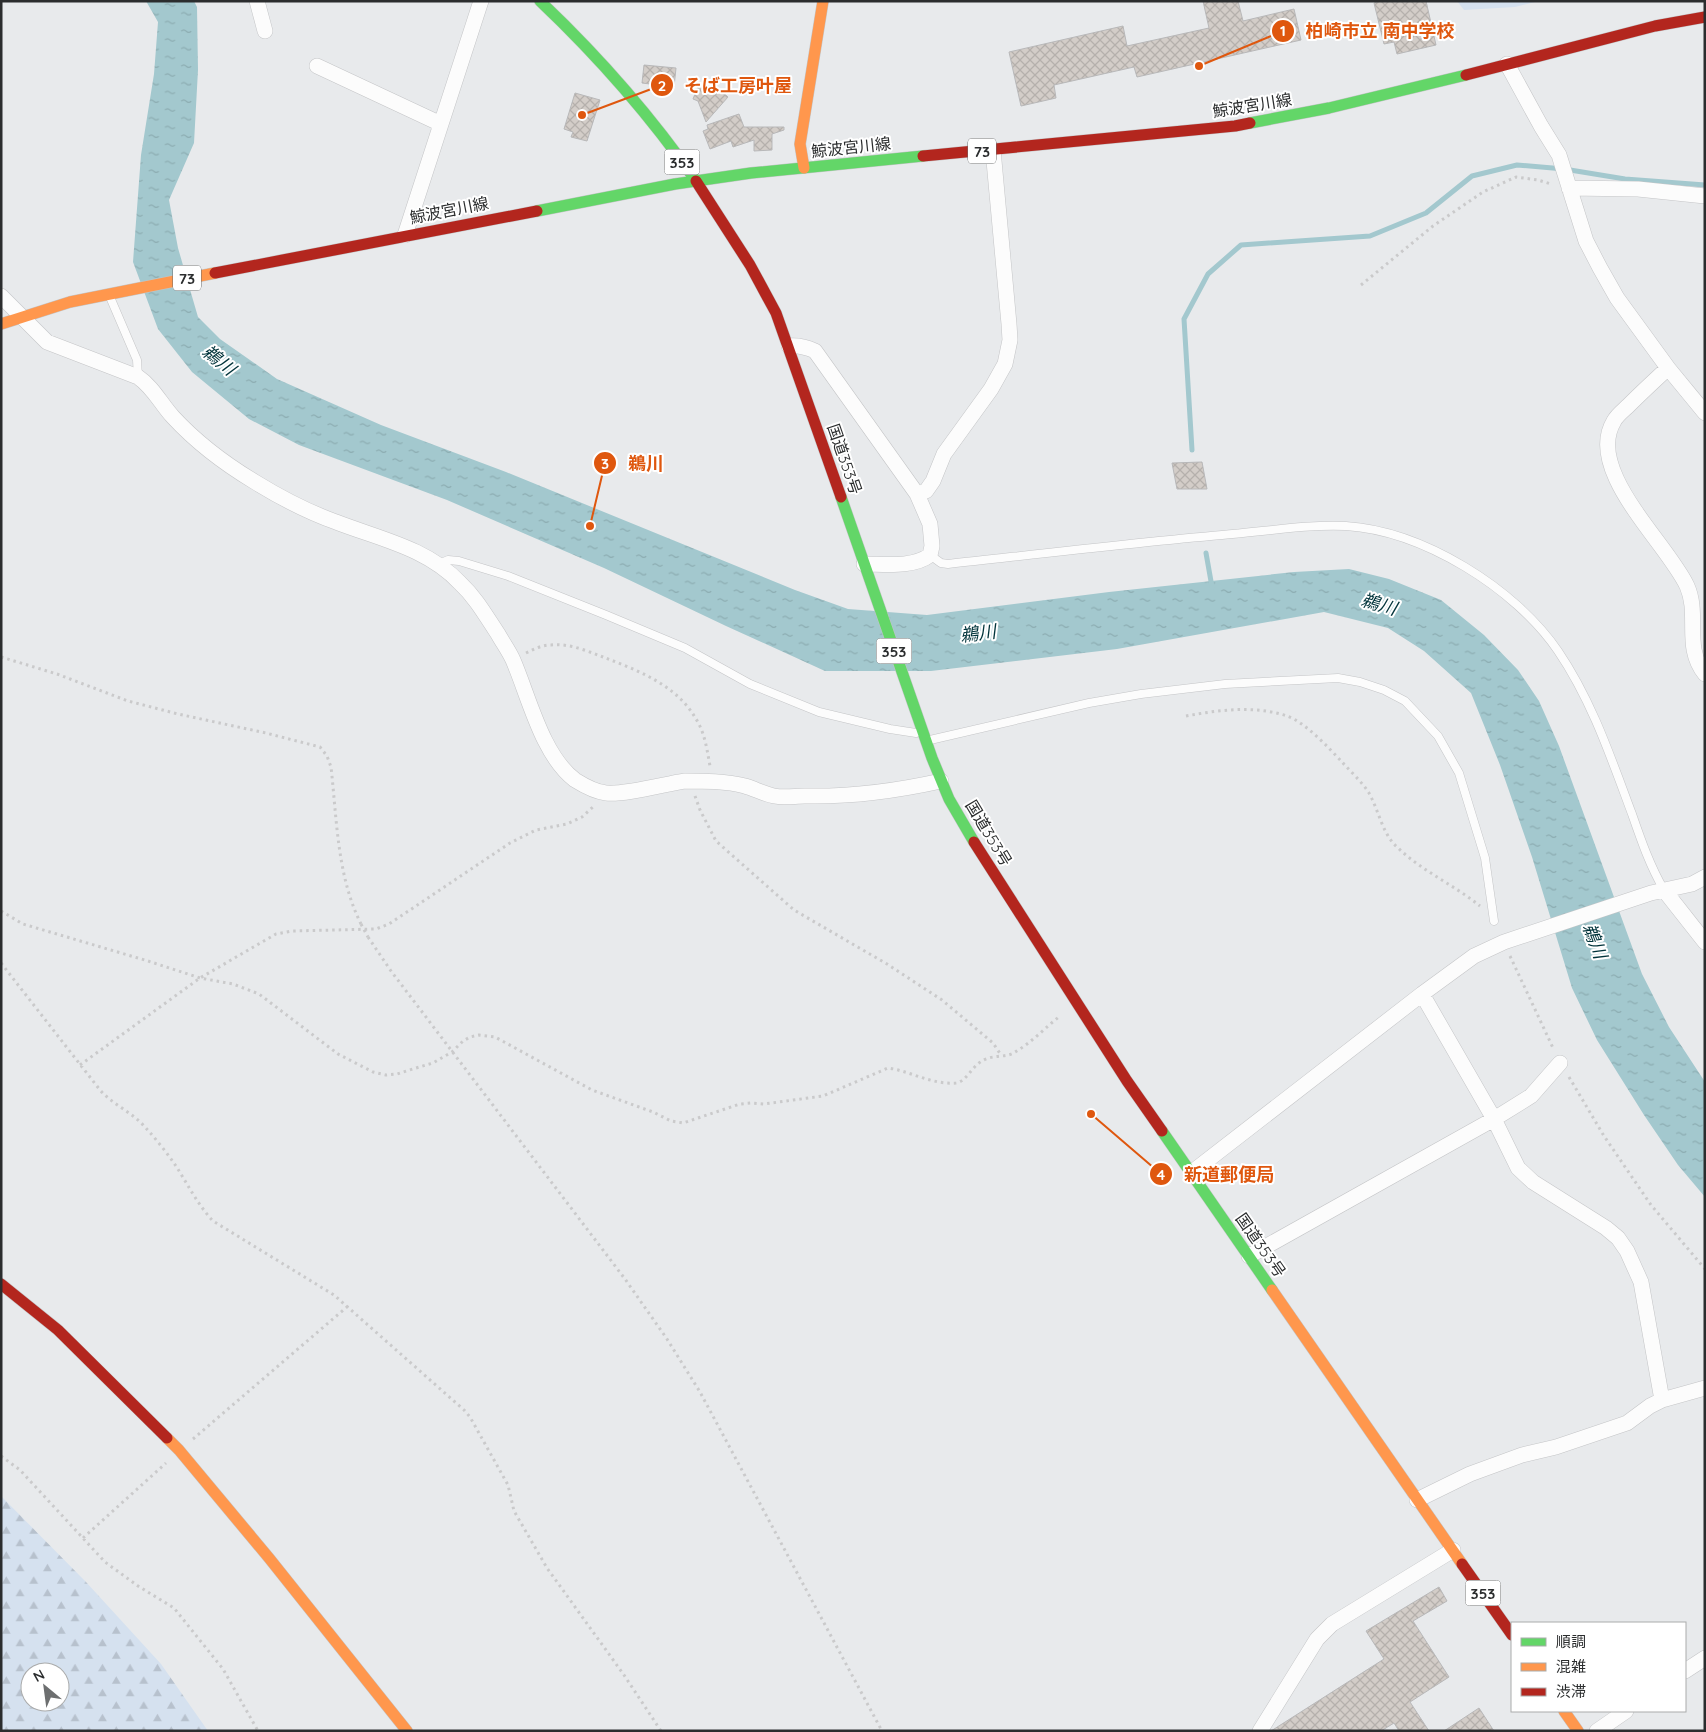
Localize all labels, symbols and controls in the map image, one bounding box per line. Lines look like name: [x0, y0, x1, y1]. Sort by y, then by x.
callout: 柏崎市立 南中学校: [1271, 14, 1465, 47]
text: 柏崎市立 南中学校: [1305, 19, 1455, 42]
text: 1: [1280, 21, 1286, 40]
callout: そば工房叶屋: [649, 69, 802, 102]
text: そば工房叶屋: [684, 74, 792, 97]
text: 2: [658, 76, 666, 95]
street label: 鯨波宮川線: [1211, 89, 1293, 121]
street label: 鯨波宮川線: [810, 133, 892, 161]
road number: 73: [968, 138, 996, 164]
road number: 353: [664, 150, 700, 174]
street label: 鯨波宮川線: [408, 193, 490, 227]
road number: 73: [173, 266, 201, 290]
water label: 鵜川: [198, 340, 242, 382]
street label: 国道353号: [824, 421, 866, 497]
callout: 鵜川: [593, 447, 674, 480]
text: 鵜川: [628, 452, 664, 475]
text: 3: [601, 454, 609, 473]
water label: 鵜川: [1359, 588, 1401, 621]
water label: 鵜川: [959, 619, 999, 647]
road number: 353: [876, 638, 912, 664]
street label: 国道353号: [962, 796, 1016, 870]
water label: 鵜川: [1578, 920, 1613, 964]
callout: 新道郵便局: [1149, 1158, 1284, 1191]
text: 新道郵便局: [1184, 1163, 1274, 1186]
text: 4: [1157, 1165, 1166, 1184]
street label: 国道353号: [1232, 1209, 1290, 1281]
road number: 353: [1466, 1580, 1500, 1606]
legend: [1511, 1622, 1686, 1712]
text: 順調: [1556, 1632, 1586, 1651]
text: 混雑: [1556, 1657, 1586, 1676]
north arrow: [20, 1662, 70, 1712]
text: N: [30, 1665, 48, 1686]
text: 渋滞: [1556, 1682, 1586, 1701]

